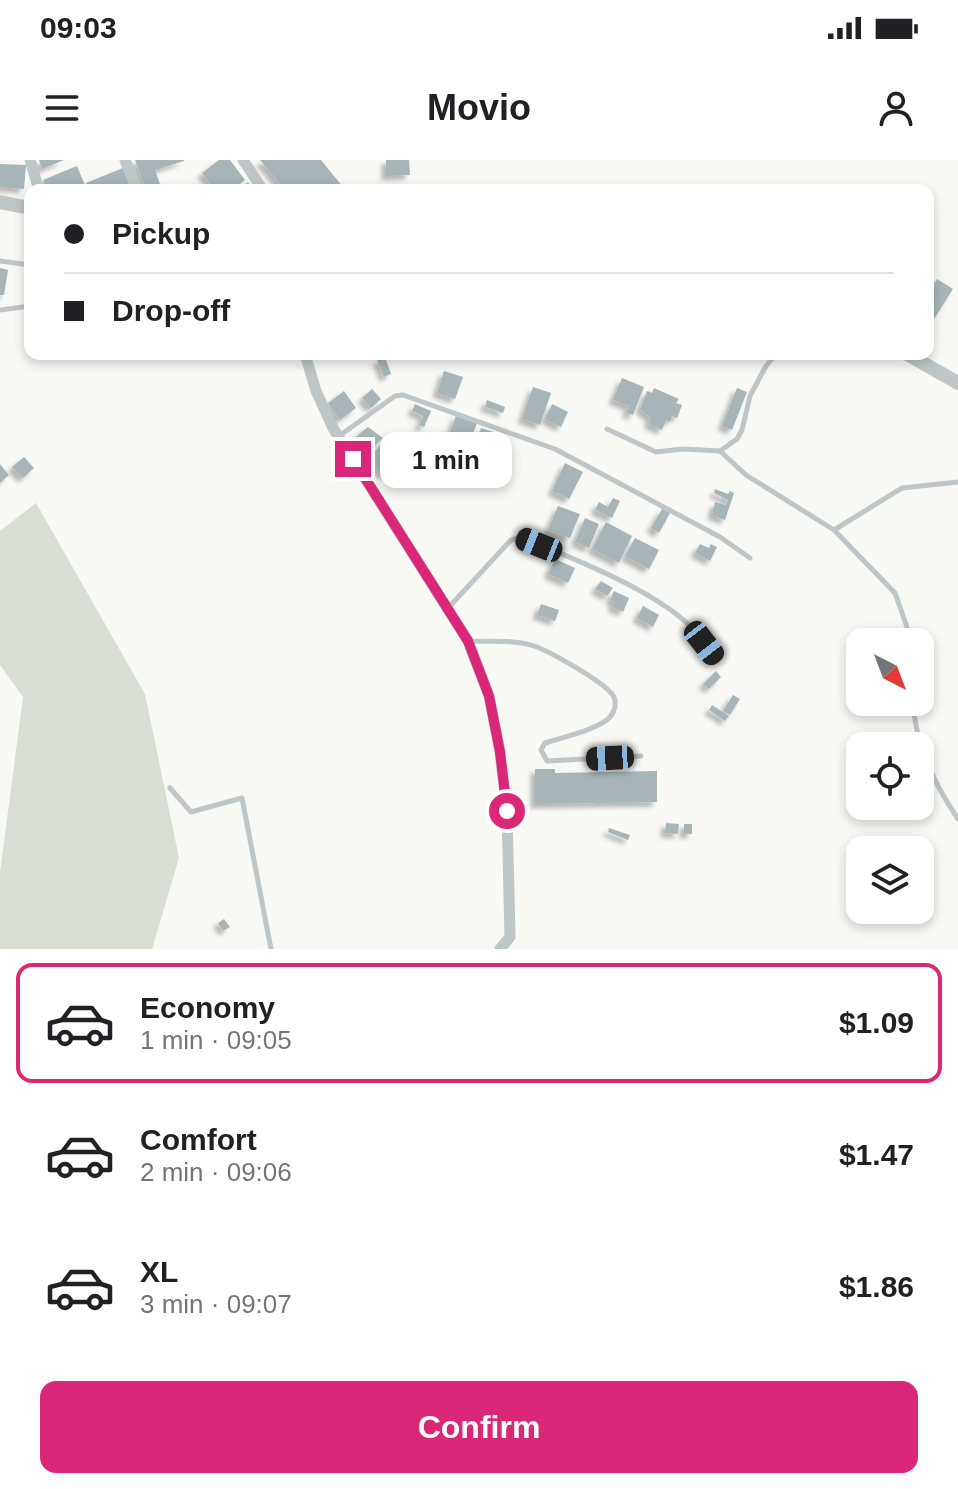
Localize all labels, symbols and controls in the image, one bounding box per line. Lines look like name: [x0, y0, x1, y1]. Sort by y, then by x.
text: 09:03: [40, 11, 117, 44]
icon: menu: [40, 86, 84, 130]
icon: person: [874, 86, 918, 130]
text: Movio: [427, 87, 531, 128]
text: Pickup: [112, 217, 210, 250]
text: Drop-off: [112, 294, 230, 327]
callout: 1 min: [381, 431, 513, 487]
route end: [335, 441, 371, 477]
text: 1 min: [412, 445, 480, 475]
car: [512, 525, 566, 565]
car: [680, 617, 728, 669]
north arrow: [846, 628, 934, 716]
map controls: [846, 628, 934, 924]
button: locate: [846, 732, 934, 820]
car: [585, 745, 635, 771]
route start: [489, 793, 525, 829]
button: layers: [846, 836, 934, 924]
icon: car: [44, 987, 116, 1059]
text: Economy: [140, 991, 275, 1024]
text: $1.09: [839, 1006, 914, 1039]
text: 1 min · 09:05: [140, 1025, 292, 1055]
icon: car: [44, 1119, 116, 1191]
text: Comfort: [140, 1123, 257, 1156]
text: $1.47: [839, 1138, 914, 1171]
text: 2 min · 09:06: [140, 1157, 292, 1187]
icon: car: [44, 1251, 116, 1323]
text: XL: [140, 1255, 178, 1288]
text: $1.86: [839, 1270, 914, 1303]
text: 3 min · 09:07: [140, 1289, 292, 1319]
button: Confirm: [40, 1381, 918, 1473]

